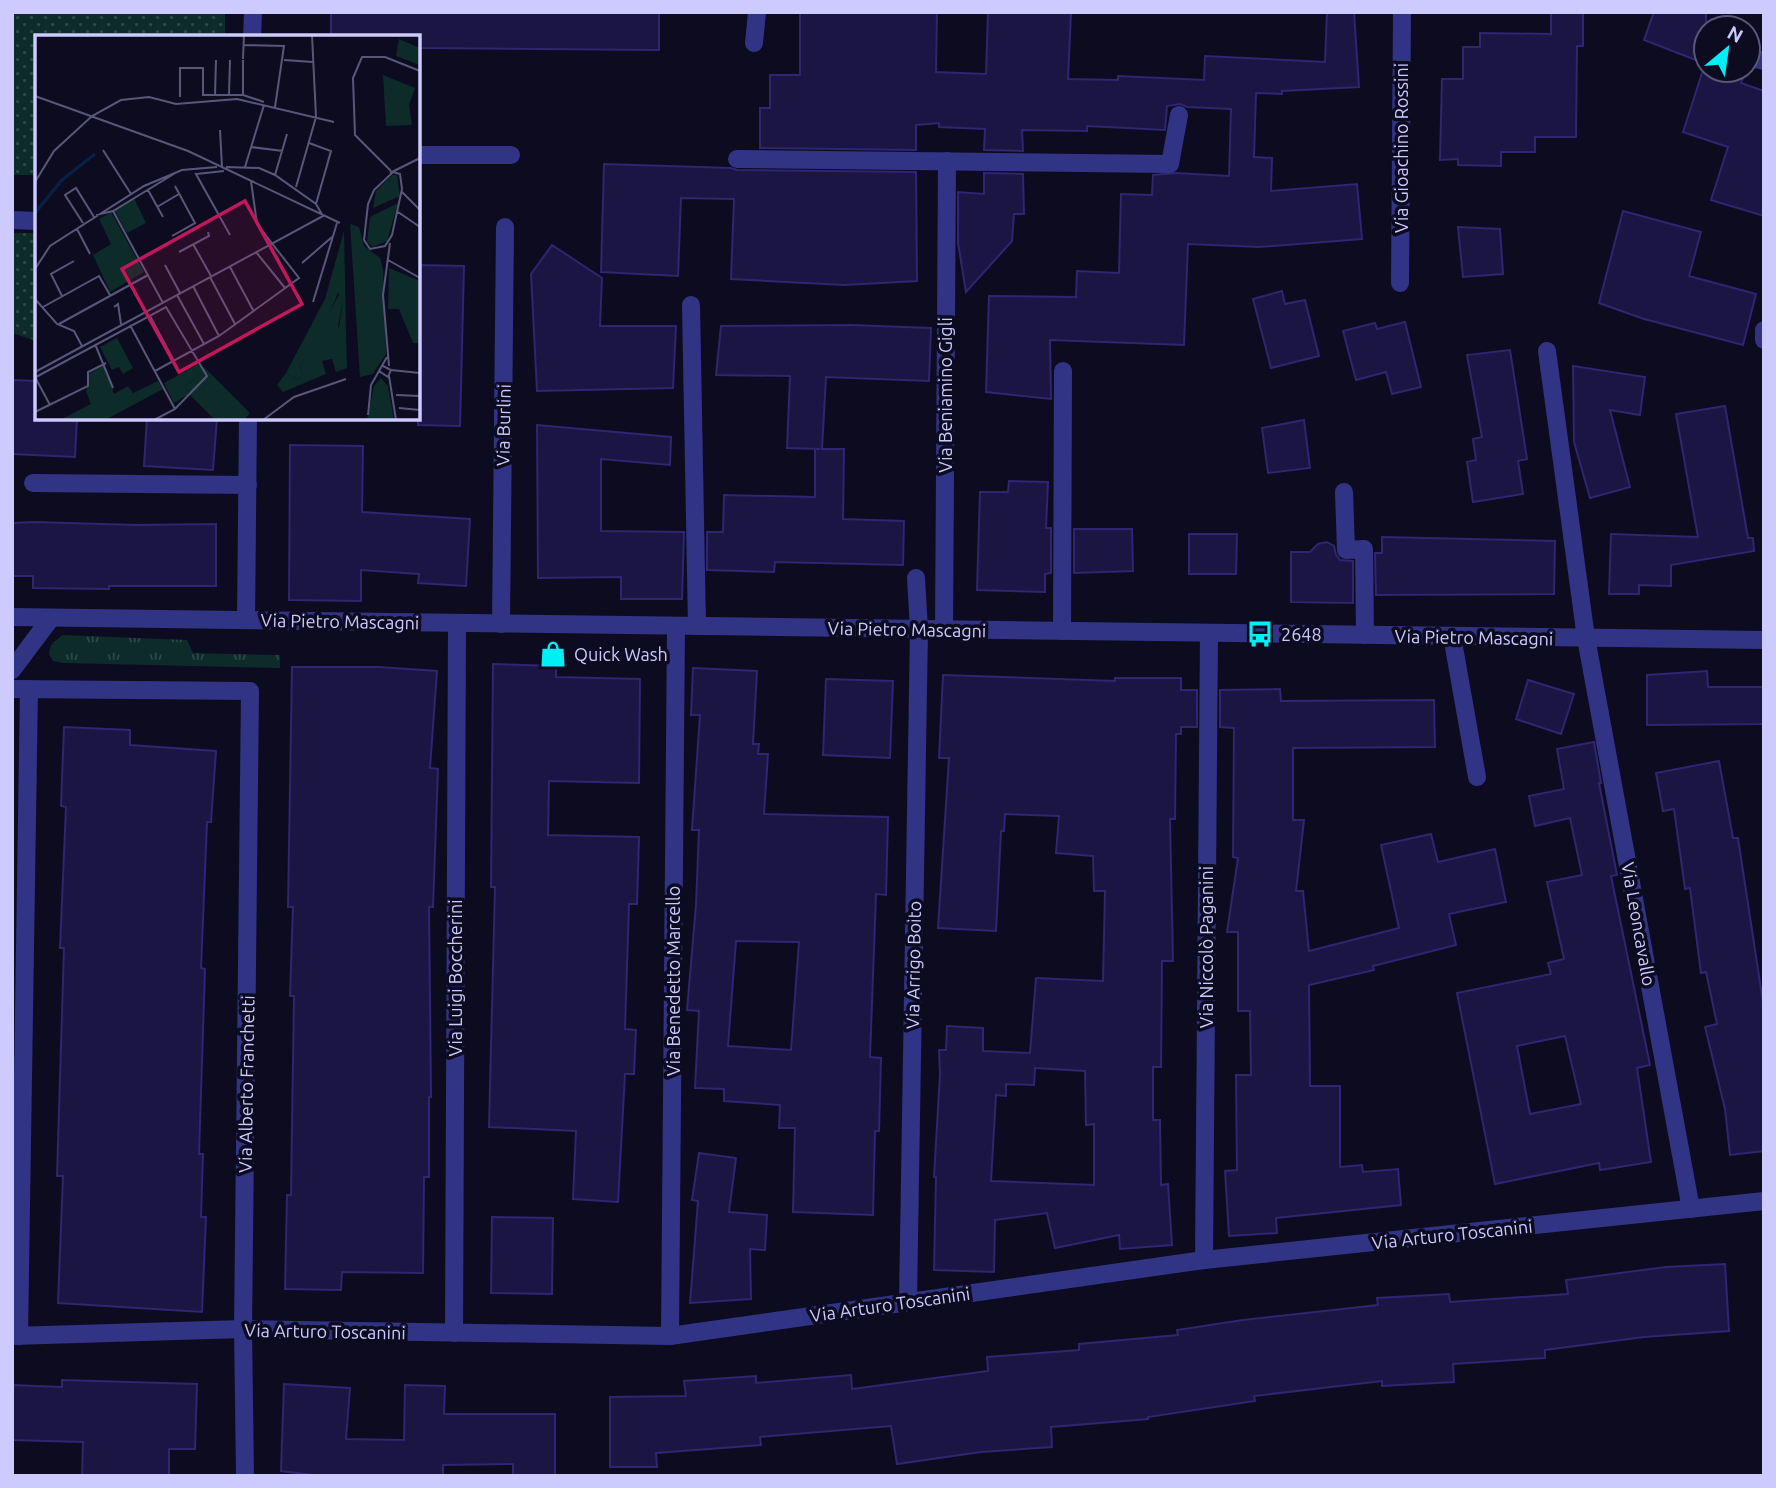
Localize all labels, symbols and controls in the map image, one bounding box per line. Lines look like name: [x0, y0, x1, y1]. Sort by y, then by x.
north arrow: [1692, 14, 1762, 84]
text: N: [1724, 21, 1747, 47]
inset map: [35, 35, 420, 420]
street label: Via Gioachino Rossini: [1391, 63, 1411, 233]
street label: Via Beniamino Gigli: [935, 317, 955, 473]
street label: Via Burlini: [492, 384, 514, 466]
street label: Via Pietro Mascagni: [261, 610, 419, 632]
street label: Via Pietro Mascagni: [828, 618, 986, 640]
bus stop icon: 2648: [1245, 619, 1275, 649]
place label: 2648: [1281, 624, 1322, 644]
street label: Via Pietro Mascagni: [1395, 626, 1553, 648]
shop icon: Quick Wash: [538, 639, 568, 669]
place label: Quick Wash: [574, 644, 668, 665]
street label: Via Leoncavallo: [1618, 861, 1660, 987]
street label: Via Niccolò Paganini: [1196, 866, 1216, 1028]
street label: Via Benedetto Marcello: [663, 886, 683, 1076]
street label: Via Luigi Boccherini: [445, 899, 465, 1057]
street label: Via Arrigo Boito: [902, 901, 924, 1029]
street label: Via Alberto Franchetti: [234, 995, 258, 1173]
street label: Via Arturo Toscanini: [1371, 1216, 1533, 1252]
street label: Via Arturo Toscanini: [809, 1283, 971, 1325]
street label: Via Arturo Toscanini: [244, 1320, 406, 1342]

